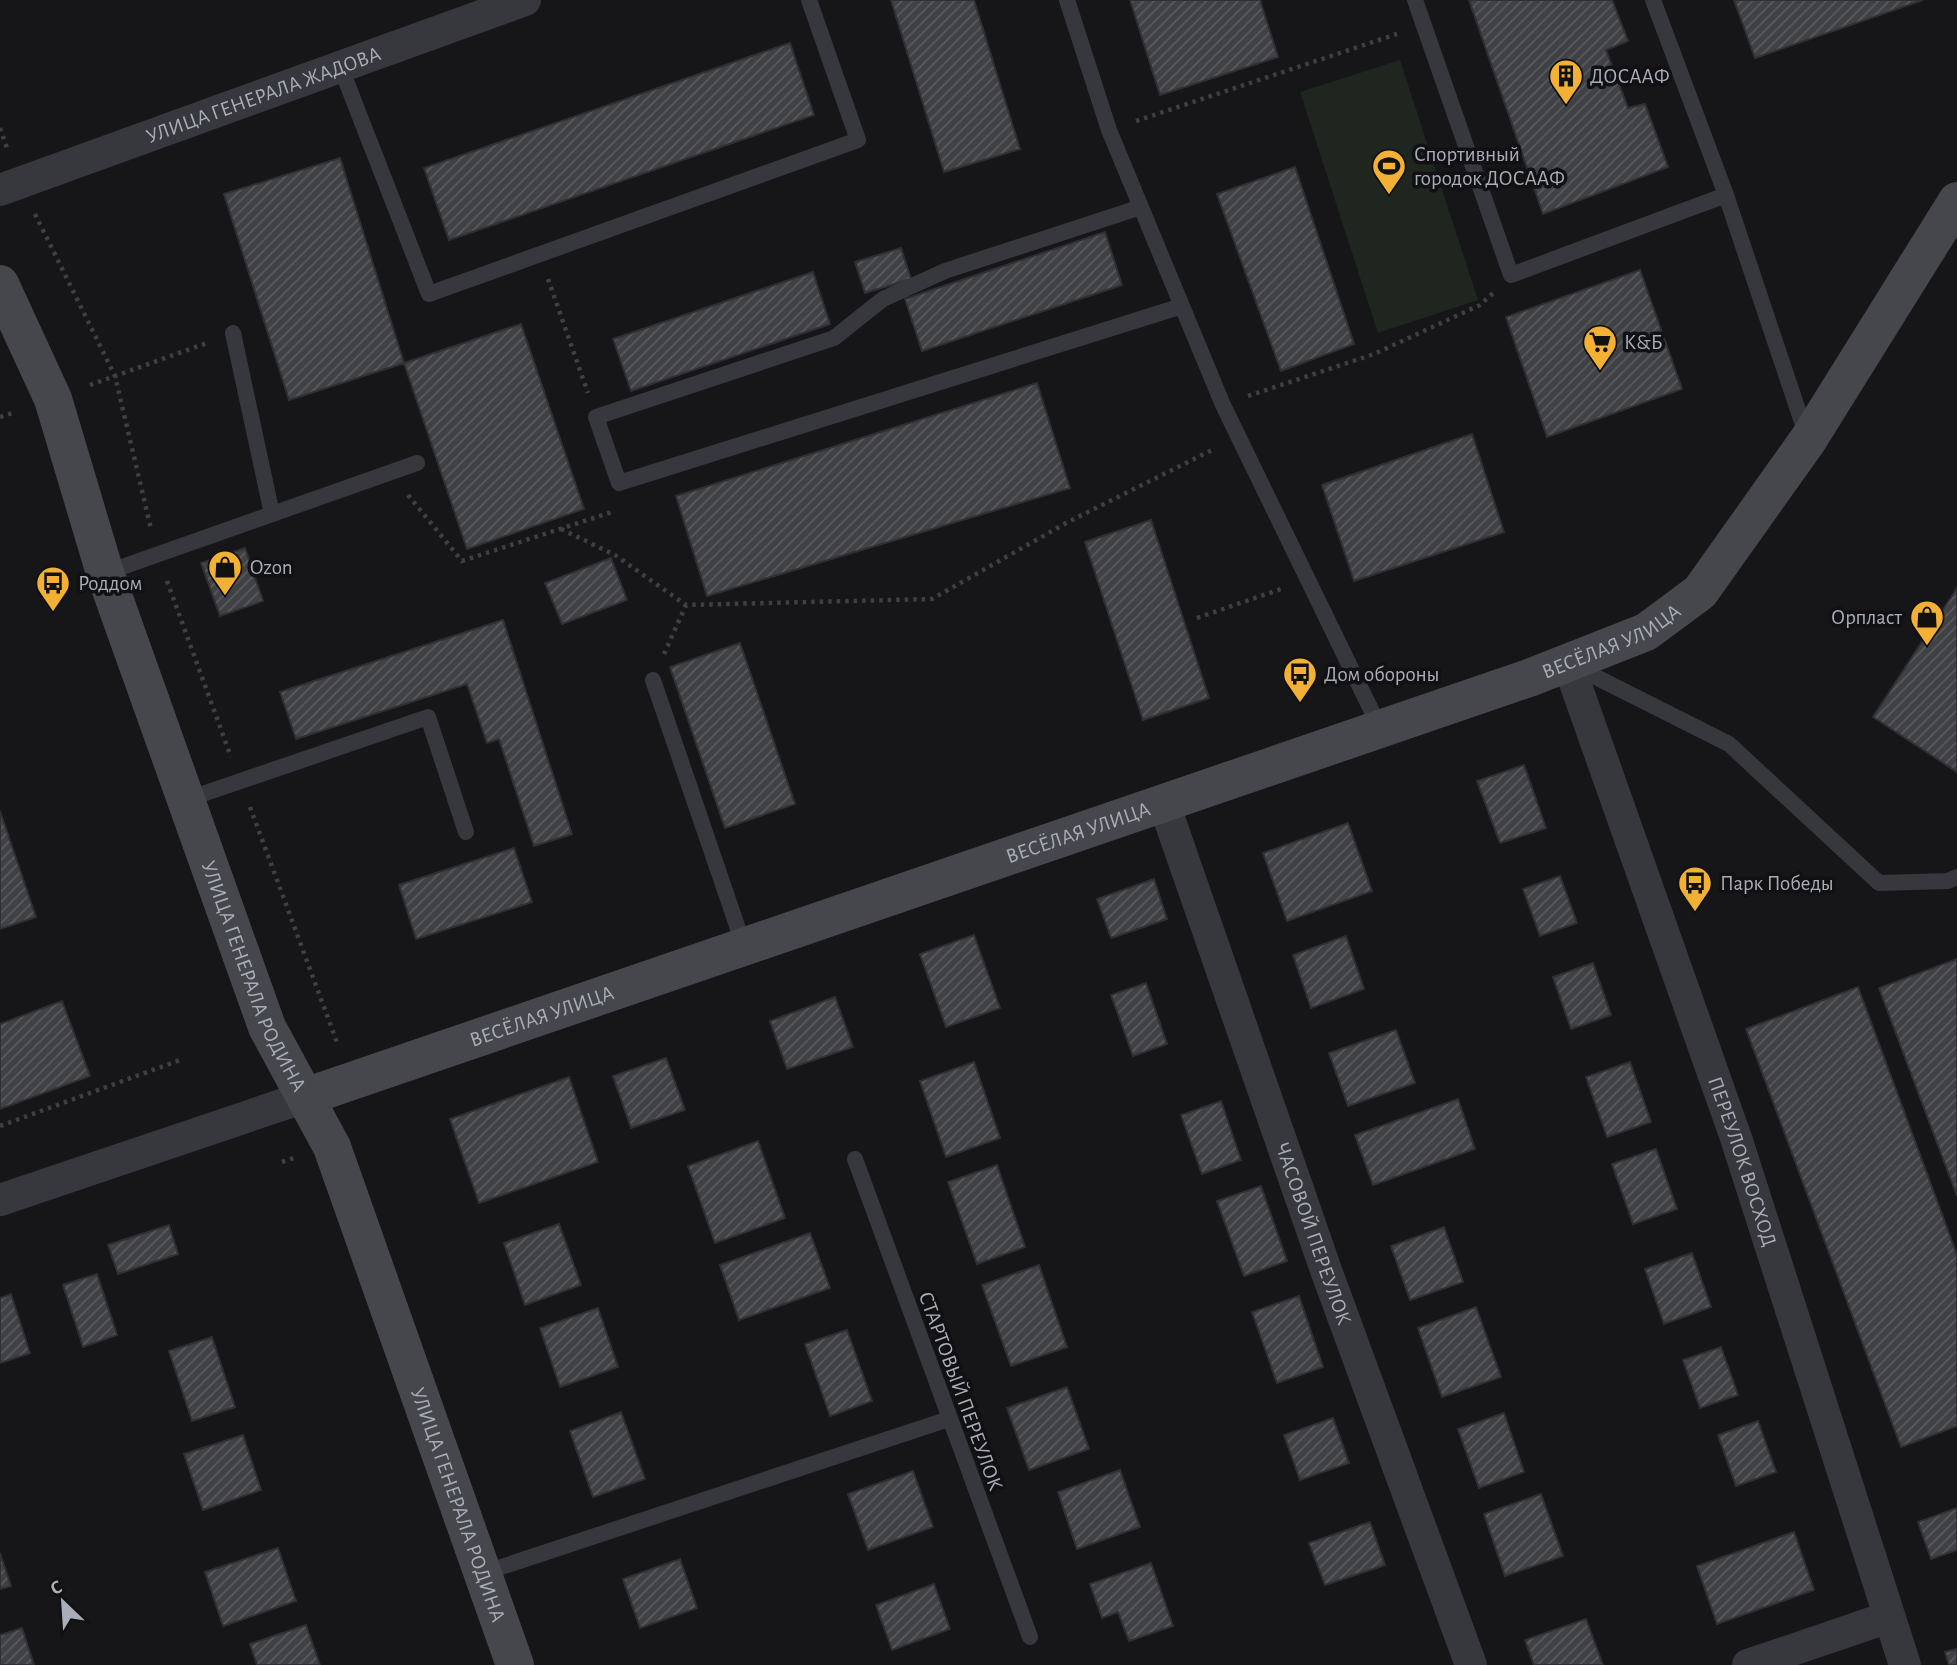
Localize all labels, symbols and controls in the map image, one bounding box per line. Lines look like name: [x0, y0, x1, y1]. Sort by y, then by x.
street label: УЛИЦА ГЕНЕРАЛА ЖАДОВА: [143, 43, 383, 147]
building icon: ДОСААФ: [1547, 57, 1585, 106]
place label: ДОСААФ: [1590, 66, 1670, 87]
place label: Спортивный городок ДОСААФ: [1414, 144, 1565, 189]
sports icon: Спортивный городок ДОСААФ: [1370, 147, 1408, 196]
supermarket icon: К&Б: [1581, 323, 1619, 372]
place label: К&Б: [1624, 332, 1663, 353]
shop icon: Ozon: [206, 548, 244, 597]
place label: Ozon: [250, 557, 293, 578]
bus stop icon: Роддом: [34, 564, 72, 613]
place label: Роддом: [78, 573, 142, 594]
shop icon: Орпласт: [1908, 598, 1946, 647]
street label: ВЕСЁЛАЯ УЛИЦА: [1539, 600, 1685, 683]
place label: Орпласт: [1831, 607, 1902, 628]
bus stop icon: Дом обороны: [1281, 655, 1319, 704]
place label: Дом обороны: [1324, 664, 1439, 685]
street label: ВЕСЁЛАЯ УЛИЦА: [1003, 799, 1153, 867]
street label: УЛИЦА ГЕНЕРАЛА РОДИНА: [198, 858, 310, 1095]
bus stop icon: Парк Победы: [1676, 864, 1714, 913]
place label: Парк Победы: [1720, 873, 1834, 894]
street label: ВЕСЁЛАЯ УЛИЦА: [467, 982, 616, 1051]
street label: ПЕРЕУЛОК ВОСХОД: [1704, 1074, 1780, 1249]
street label: ЧАСОВОЙ ПЕРЕУЛОК: [1271, 1140, 1355, 1328]
street label: СТАРТОВЫЙ ПЕРЕУЛОК: [915, 1289, 1007, 1493]
street label: УЛИЦА ГЕНЕРАЛА РОДИНА: [407, 1385, 509, 1625]
north arrow: [28, 1567, 98, 1637]
text: С: [48, 1577, 65, 1599]

